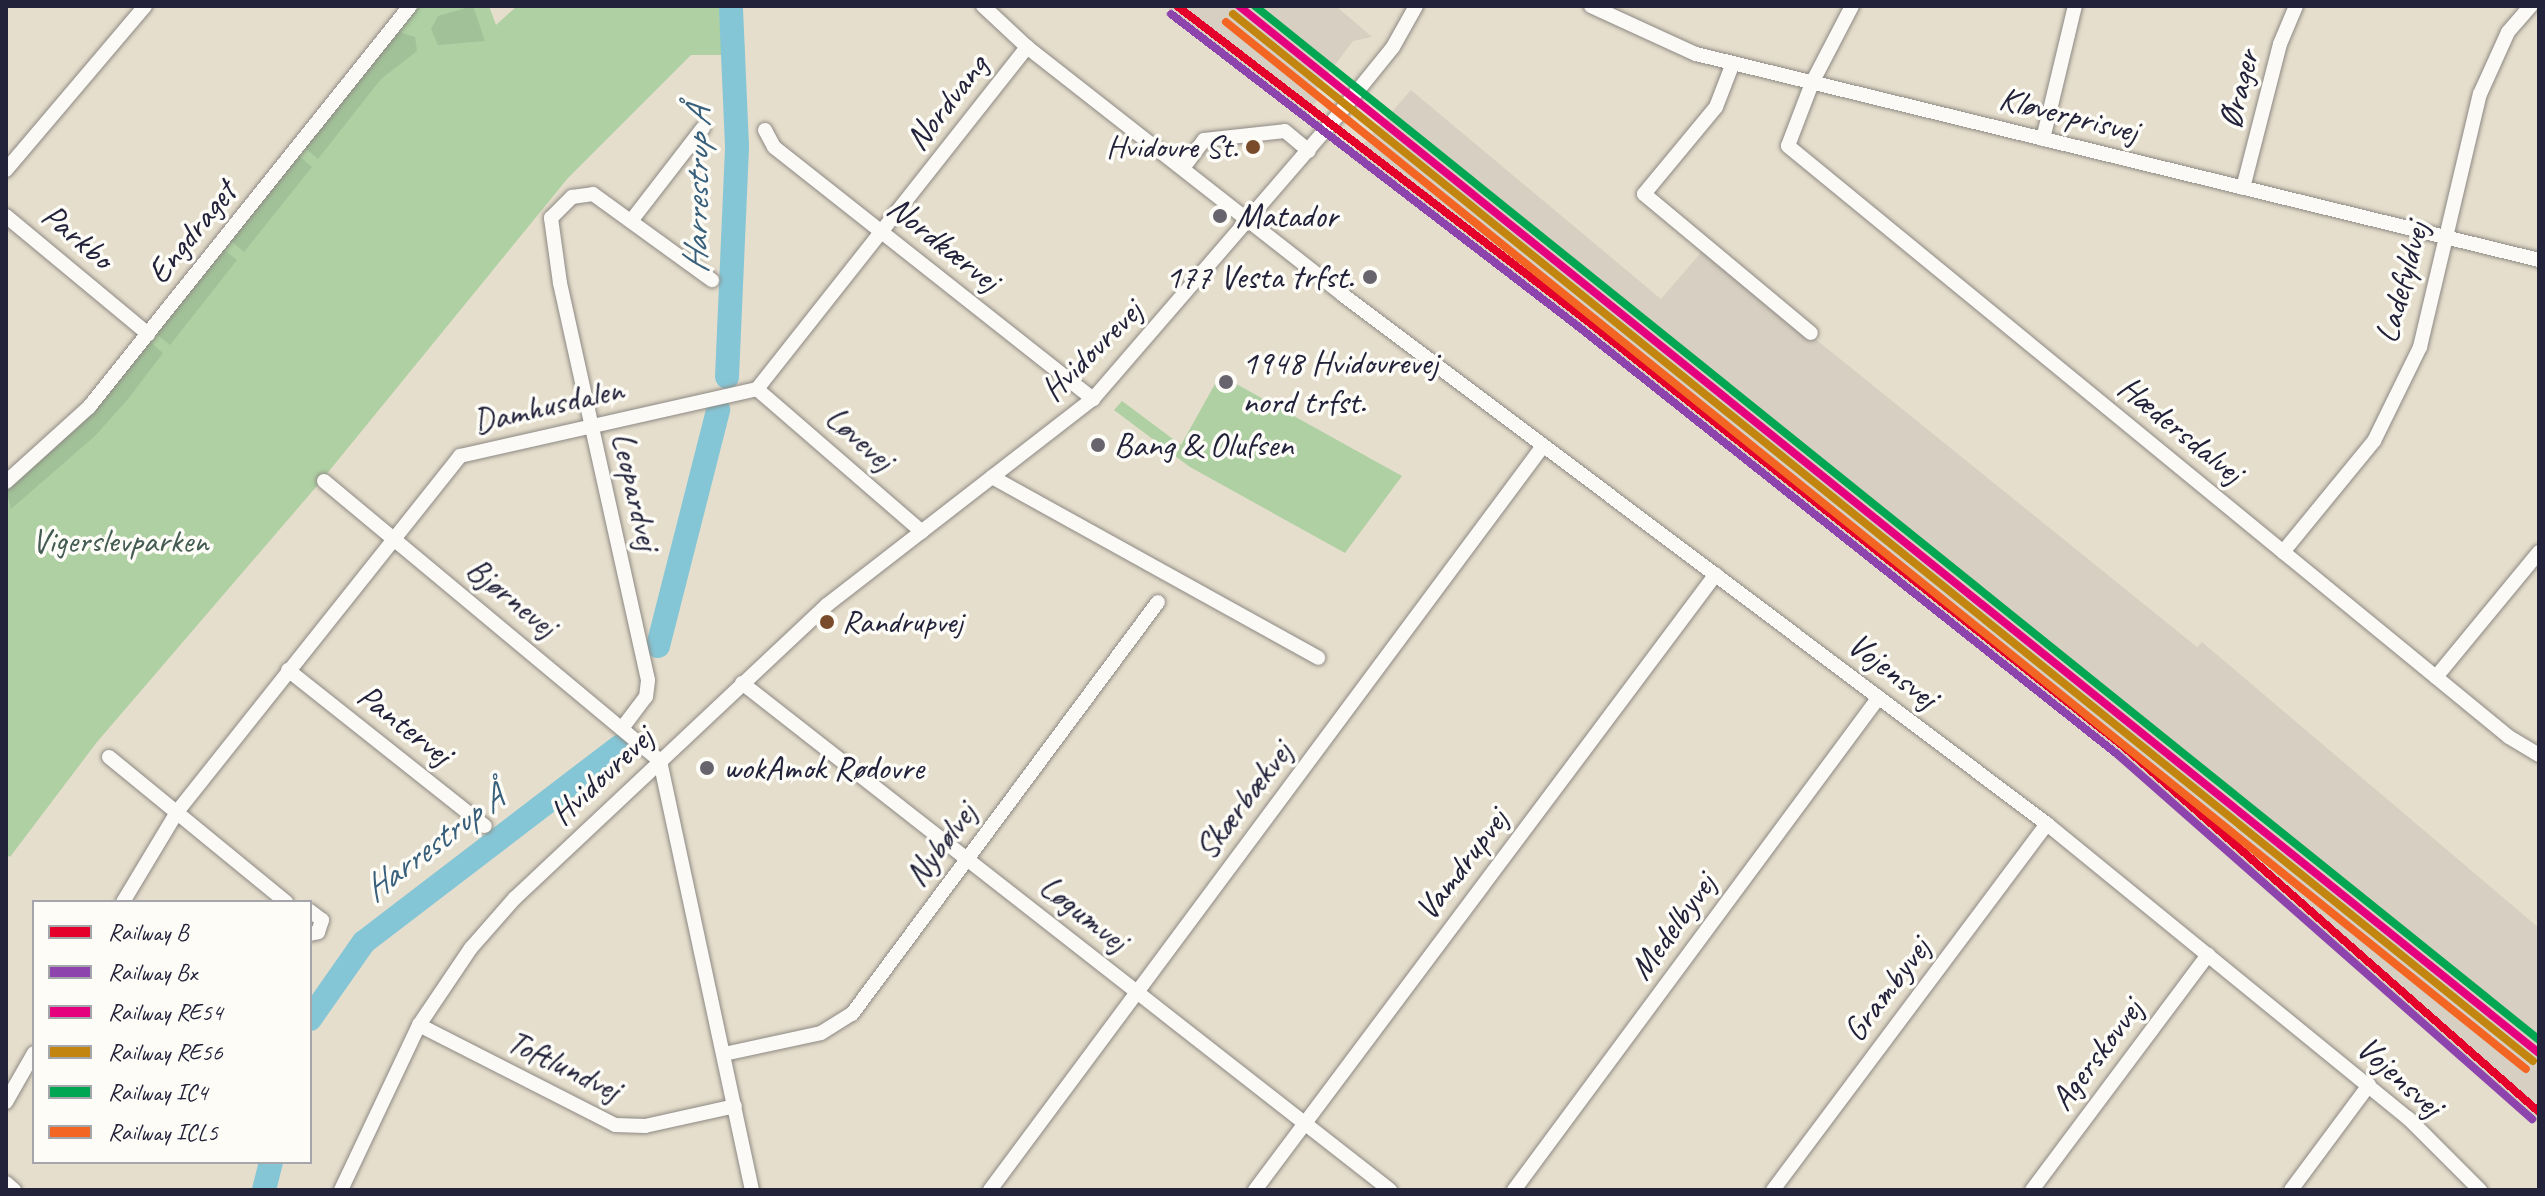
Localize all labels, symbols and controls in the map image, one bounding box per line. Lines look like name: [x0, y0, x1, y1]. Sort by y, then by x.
street label: Nordvang: [896, 46, 996, 158]
street label: Ørager: [2209, 46, 2267, 132]
street label: Kløverprisvej: [1995, 77, 2143, 151]
water label: Harrestrup Å: [674, 108, 720, 274]
place label: Hvidovre St.: [1106, 128, 1238, 166]
marker: Hvidovre St.: [1245, 139, 1261, 155]
street label: Engdraget: [137, 173, 245, 291]
street label: Nordkærvej: [880, 186, 1008, 300]
street label: Parkbo: [34, 194, 122, 278]
place label: Matador: [1236, 196, 1338, 236]
marker: Matador: [1211, 207, 1229, 225]
street label: Ladefyldvej: [2365, 217, 2437, 347]
place label: 177 Vesta trfst.: [1166, 257, 1354, 297]
marker: 177 Vesta trfst.: [1361, 268, 1379, 286]
street label: Hvidovrevej: [1032, 291, 1150, 409]
place label: 1948 Hvidovrevej nord trfst.: [1242, 342, 1438, 422]
street label: Hædersdalvej: [2110, 366, 2252, 492]
street label: Damhusdalen: [469, 368, 627, 442]
marker: 1948 Hvidovrevej nord trfst.: [1217, 373, 1235, 391]
street label: Løvevej: [817, 397, 903, 479]
place label: Bang & Olufsen: [1114, 425, 1293, 465]
street label: Leopardvej: [603, 428, 669, 554]
marker: Bang & Olufsen: [1089, 436, 1107, 454]
park label: Vigerslevparken: [32, 521, 208, 561]
street label: Bjørnevej: [458, 548, 566, 646]
place label: Randrupvej: [842, 603, 963, 641]
marker: Randrupvej: [819, 614, 835, 630]
street label: Vojensvej: [1840, 623, 1946, 717]
street label: Pantervej: [350, 675, 460, 773]
street label: Hvidovrevej: [541, 717, 661, 833]
street label: Skærbækvej: [1185, 733, 1301, 867]
place label: wokAmok Rødovre: [723, 748, 924, 788]
marker: wokAmok Rødovre: [698, 759, 716, 777]
water label: Harrestrup Å: [354, 777, 512, 911]
street label: Nybølvej: [895, 794, 985, 894]
street label: Vamdrupvej: [1406, 800, 1516, 928]
street label: Medelbyvej: [1620, 865, 1724, 987]
street label: Løgumvej: [1032, 866, 1136, 960]
legend: [32, 900, 312, 1164]
text: Railway B: [108, 917, 188, 947]
street label: Grambyvej: [1834, 929, 1938, 1049]
text: Railway Bx: [108, 957, 197, 987]
street label: Agerskovvej: [2041, 990, 2151, 1118]
text: Railway RE54: [108, 997, 223, 1027]
street label: Toftlundvej: [501, 1020, 627, 1110]
street label: Vojensvej: [2349, 1027, 2451, 1125]
text: Railway RE56: [108, 1037, 223, 1067]
text: Railway IC4: [108, 1077, 208, 1107]
text: Railway ICL5: [108, 1117, 218, 1147]

